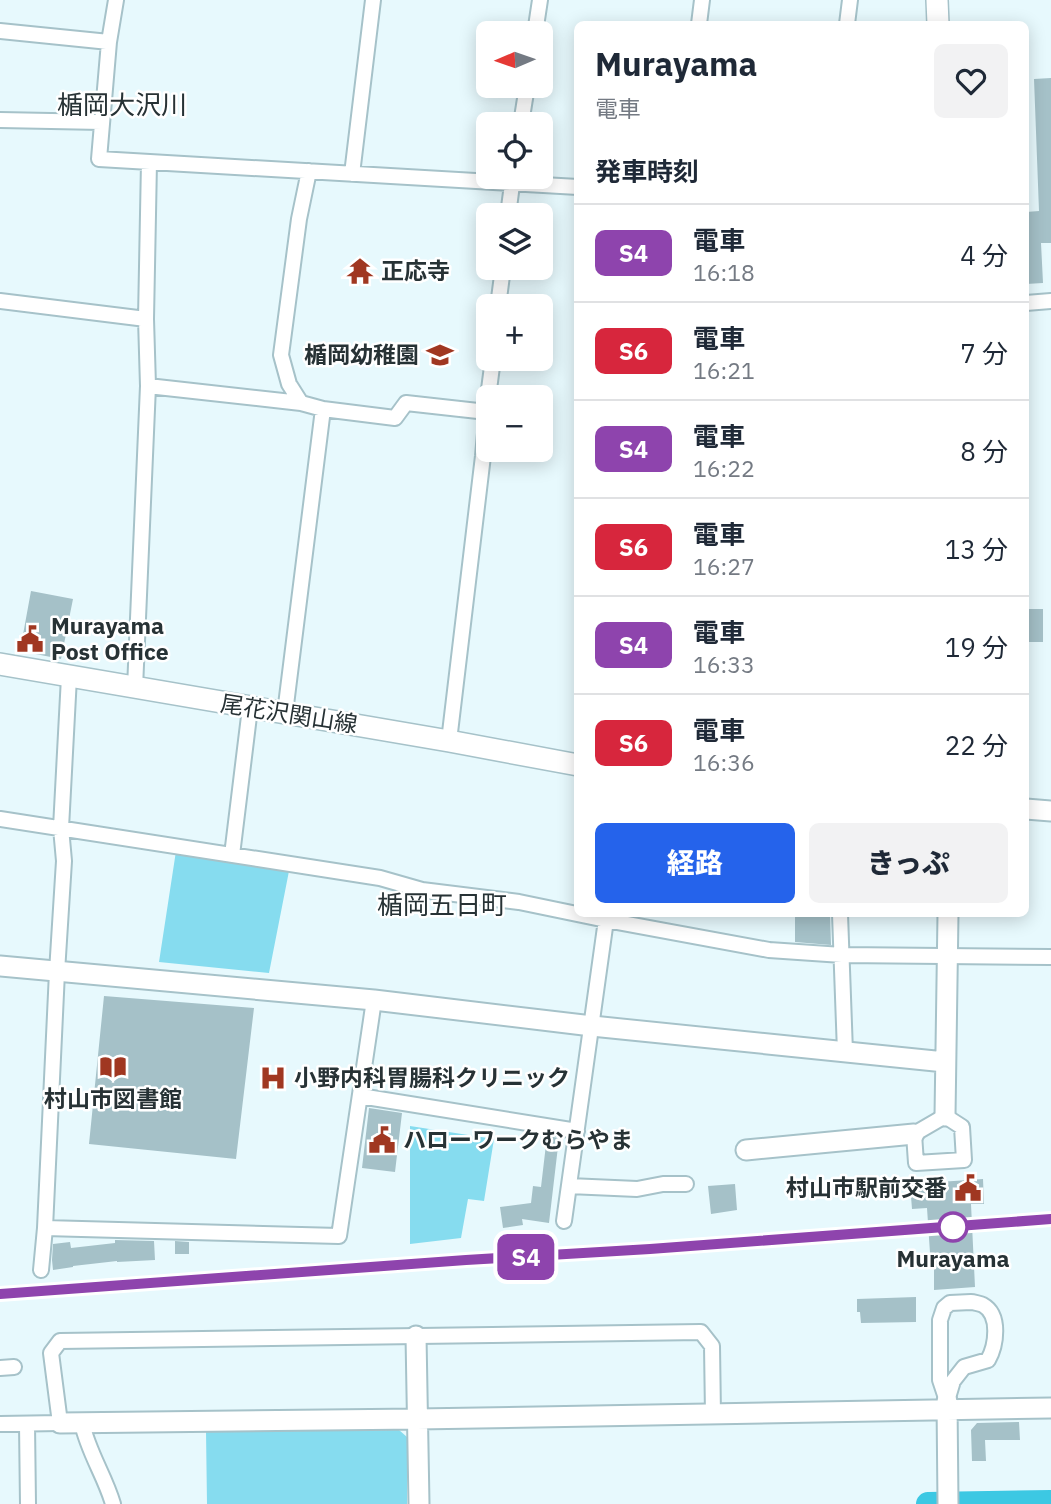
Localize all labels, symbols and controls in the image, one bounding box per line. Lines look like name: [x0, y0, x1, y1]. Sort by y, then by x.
north arrow: [476, 21, 553, 98]
map controls: [476, 21, 553, 462]
text: Murayama: [595, 42, 757, 85]
button: heart: [934, 44, 1008, 118]
district label: 楯岡大沢川: [57, 87, 187, 121]
text: 電車: [595, 93, 641, 123]
button: locate: [476, 112, 553, 189]
text: 発車時刻: [595, 154, 699, 188]
button: layers: [476, 203, 553, 280]
text: 電車: [693, 223, 745, 257]
text: S4: [619, 237, 648, 269]
text: 4 分: [960, 238, 1008, 272]
place label: 正応寺: [381, 255, 450, 285]
temple icon: 正応寺: [345, 256, 375, 286]
text: 16:18: [693, 257, 755, 287]
button: +: [476, 294, 553, 371]
text: 電車: [693, 321, 745, 355]
text: S6: [619, 335, 648, 367]
text: 7 分: [960, 336, 1008, 370]
place label: 楯岡幼稚園: [304, 339, 419, 369]
school or university icon: 楯岡幼稚園: [425, 340, 455, 370]
text: 16:21: [693, 355, 755, 385]
button: −: [476, 385, 553, 462]
text: 電車: [693, 419, 745, 453]
text: S4: [619, 433, 648, 465]
text: 8 分: [960, 434, 1008, 468]
text: 16:22: [693, 453, 755, 483]
text: 電車: [693, 517, 745, 551]
text: S6: [619, 531, 648, 563]
text: 13 分: [945, 532, 1008, 566]
text: 16:27: [693, 551, 755, 581]
place label: Murayama Post Office: [51, 610, 169, 666]
text: 電車: [693, 615, 745, 649]
public building icon: Murayama Post Office: [15, 624, 45, 654]
text: S4: [619, 629, 648, 661]
text: 19 分: [945, 630, 1008, 664]
text: 16:33: [693, 649, 755, 679]
street label: 尾花沢関山線: [219, 687, 360, 739]
text: 電車: [693, 713, 745, 747]
text: S6: [619, 727, 648, 759]
text: 22 分: [945, 728, 1008, 762]
text: 16:36: [693, 747, 755, 777]
button: 経路: [595, 823, 795, 903]
button: きっぷ: [809, 823, 1008, 903]
district label: 楯岡五日町: [377, 887, 507, 921]
library icon: 村山市図書館: [98, 1052, 128, 1082]
place label: 小野内科胃腸科クリニック: [294, 1062, 570, 1092]
hospital icon: 小野内科胃腸科クリニック: [258, 1063, 288, 1093]
place label: 村山市図書館: [44, 1083, 182, 1113]
place label: ハローワークむらやま: [403, 1124, 633, 1154]
public building icon: ハローワークむらやま: [367, 1125, 397, 1155]
place label: 村山市駅前交番: [786, 1172, 947, 1202]
public building icon: 村山市駅前交番: [953, 1173, 983, 1203]
marker: Murayama: [938, 1212, 968, 1242]
line badge: S4: [494, 1234, 558, 1280]
text: S4: [511, 1241, 541, 1273]
place label: Murayama: [896, 1243, 1010, 1273]

